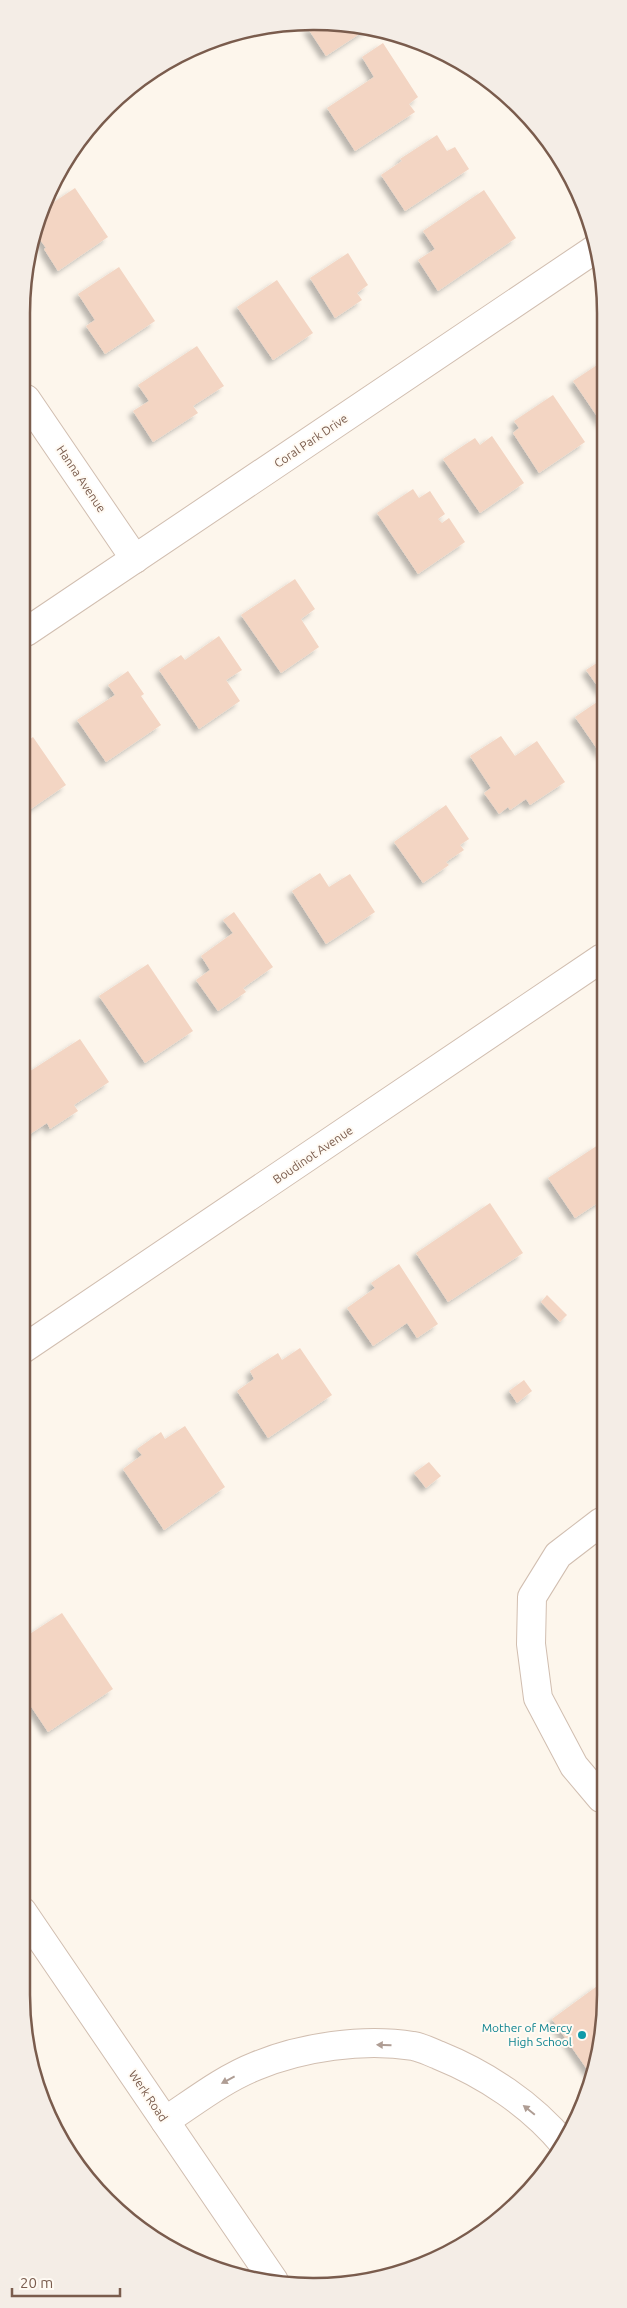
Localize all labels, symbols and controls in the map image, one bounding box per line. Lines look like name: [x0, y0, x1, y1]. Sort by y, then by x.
street label: Coral Park Drive: [271, 411, 350, 470]
street label: Hanna Avenue: [54, 443, 108, 515]
street label: Boudinot Avenue: [270, 1123, 355, 1186]
place label: Mother of Mercy High School: [482, 2021, 572, 2048]
marker: Mother of Mercy High School: [576, 2029, 588, 2041]
one-way arrow: [376, 2040, 392, 2048]
street label: Werk Road: [127, 2068, 170, 2124]
one-way arrow: [221, 2076, 236, 2084]
one-way arrow: [523, 2105, 536, 2116]
scale bar: [12, 2266, 120, 2298]
text: 20 m: [20, 2274, 53, 2291]

